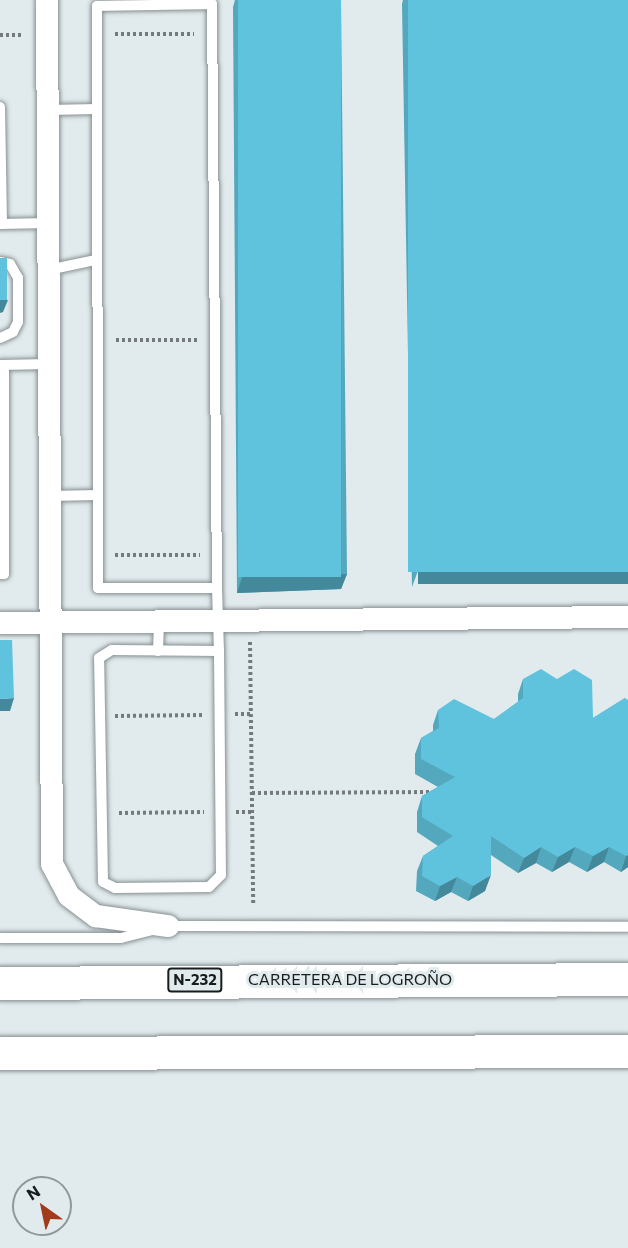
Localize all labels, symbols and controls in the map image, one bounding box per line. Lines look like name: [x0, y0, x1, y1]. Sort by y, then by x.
road number: N-232: [166, 968, 224, 992]
street label: CARRETERA DE LOGROÑO: [248, 969, 452, 989]
north arrow: [12, 1176, 72, 1236]
text: N: [23, 1181, 43, 1203]

